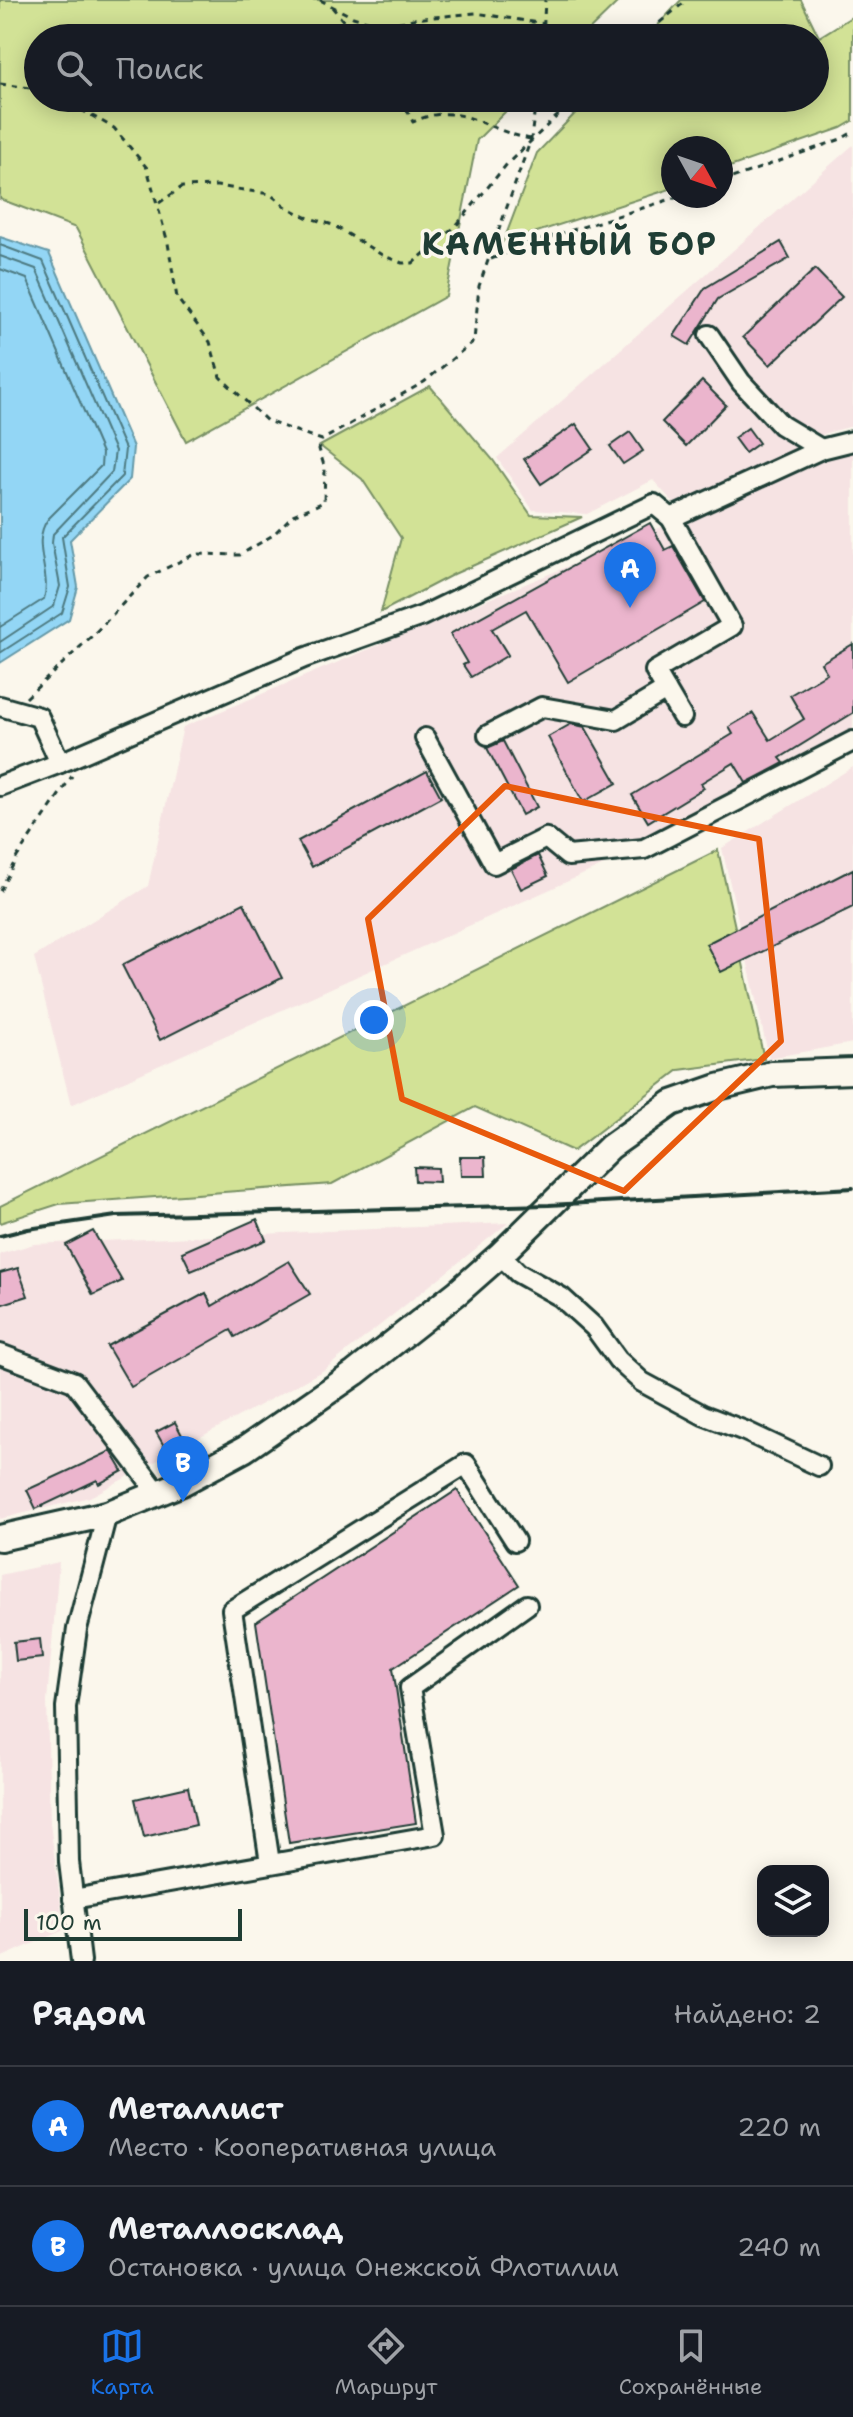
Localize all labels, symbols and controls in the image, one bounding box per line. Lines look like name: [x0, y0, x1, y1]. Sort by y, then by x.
search box: [24, 24, 829, 112]
icon: search: [52, 46, 96, 90]
text: Поиск: [116, 48, 204, 89]
north arrow: [661, 136, 733, 208]
district label: КАМЕННЫЙ БОР: [422, 222, 718, 265]
pin: A: [604, 542, 656, 608]
your location: [354, 1000, 394, 1040]
pin: B: [157, 1436, 209, 1502]
map controls: [757, 1865, 829, 1937]
button: layers: [757, 1865, 829, 1937]
scale bar: [24, 1905, 242, 1941]
text: 100 m: [36, 1908, 102, 1937]
text: Рядом: [32, 1990, 146, 2036]
text: Найдено: 2: [674, 1996, 821, 2031]
text: Металлист: [108, 2088, 284, 2129]
text: A: [48, 2109, 68, 2144]
text: 220 m: [737, 2109, 821, 2144]
text: Место · Кооперативная улица: [108, 2129, 496, 2164]
text: Металлосклад: [108, 2208, 343, 2249]
text: B: [50, 2229, 66, 2264]
text: 240 m: [737, 2229, 821, 2264]
text: Остановка · улица Онежской Флотилии: [108, 2249, 619, 2284]
tab: Карта: [91, 2324, 154, 2401]
tab: Маршрут: [335, 2324, 437, 2401]
tab: Сохранённые: [619, 2324, 762, 2401]

